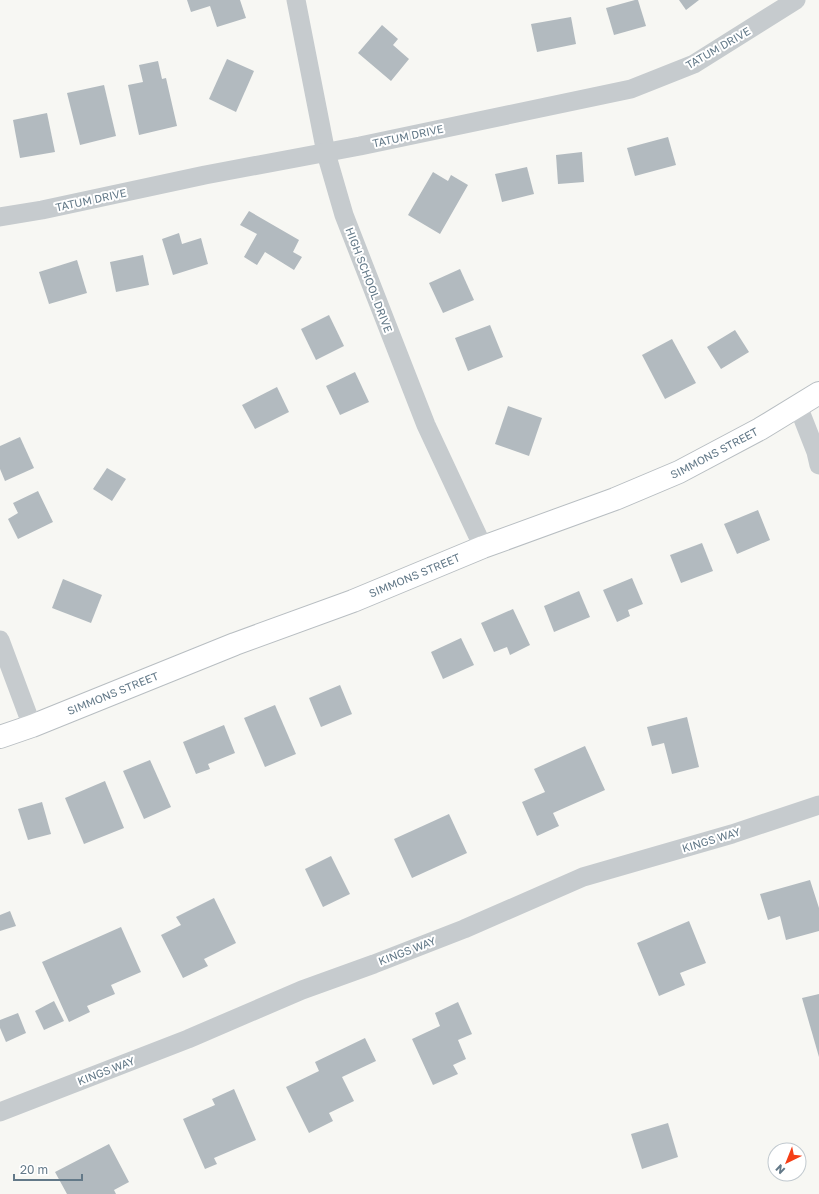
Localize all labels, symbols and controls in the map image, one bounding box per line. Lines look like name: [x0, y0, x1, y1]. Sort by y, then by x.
street label: TATUM DRIVE: [683, 24, 753, 71]
street label: TATUM DRIVE: [371, 122, 445, 149]
street label: TATUM DRIVE: [54, 186, 128, 213]
street label: HIGH SCHOOL DRIVE: [343, 225, 396, 334]
street label: SIMMONS STREET: [668, 424, 760, 481]
street label: SIMMONS STREET: [367, 550, 462, 600]
street label: SIMMONS STREET: [65, 669, 160, 717]
street label: KINGS WAY: [680, 825, 742, 855]
street label: KINGS WAY: [376, 934, 437, 967]
street label: KINGS WAY: [75, 1054, 136, 1087]
north arrow: [767, 1142, 807, 1182]
scale bar: [14, 1156, 82, 1182]
text: 20 m: [20, 1162, 48, 1177]
text: N: [772, 1162, 787, 1177]

